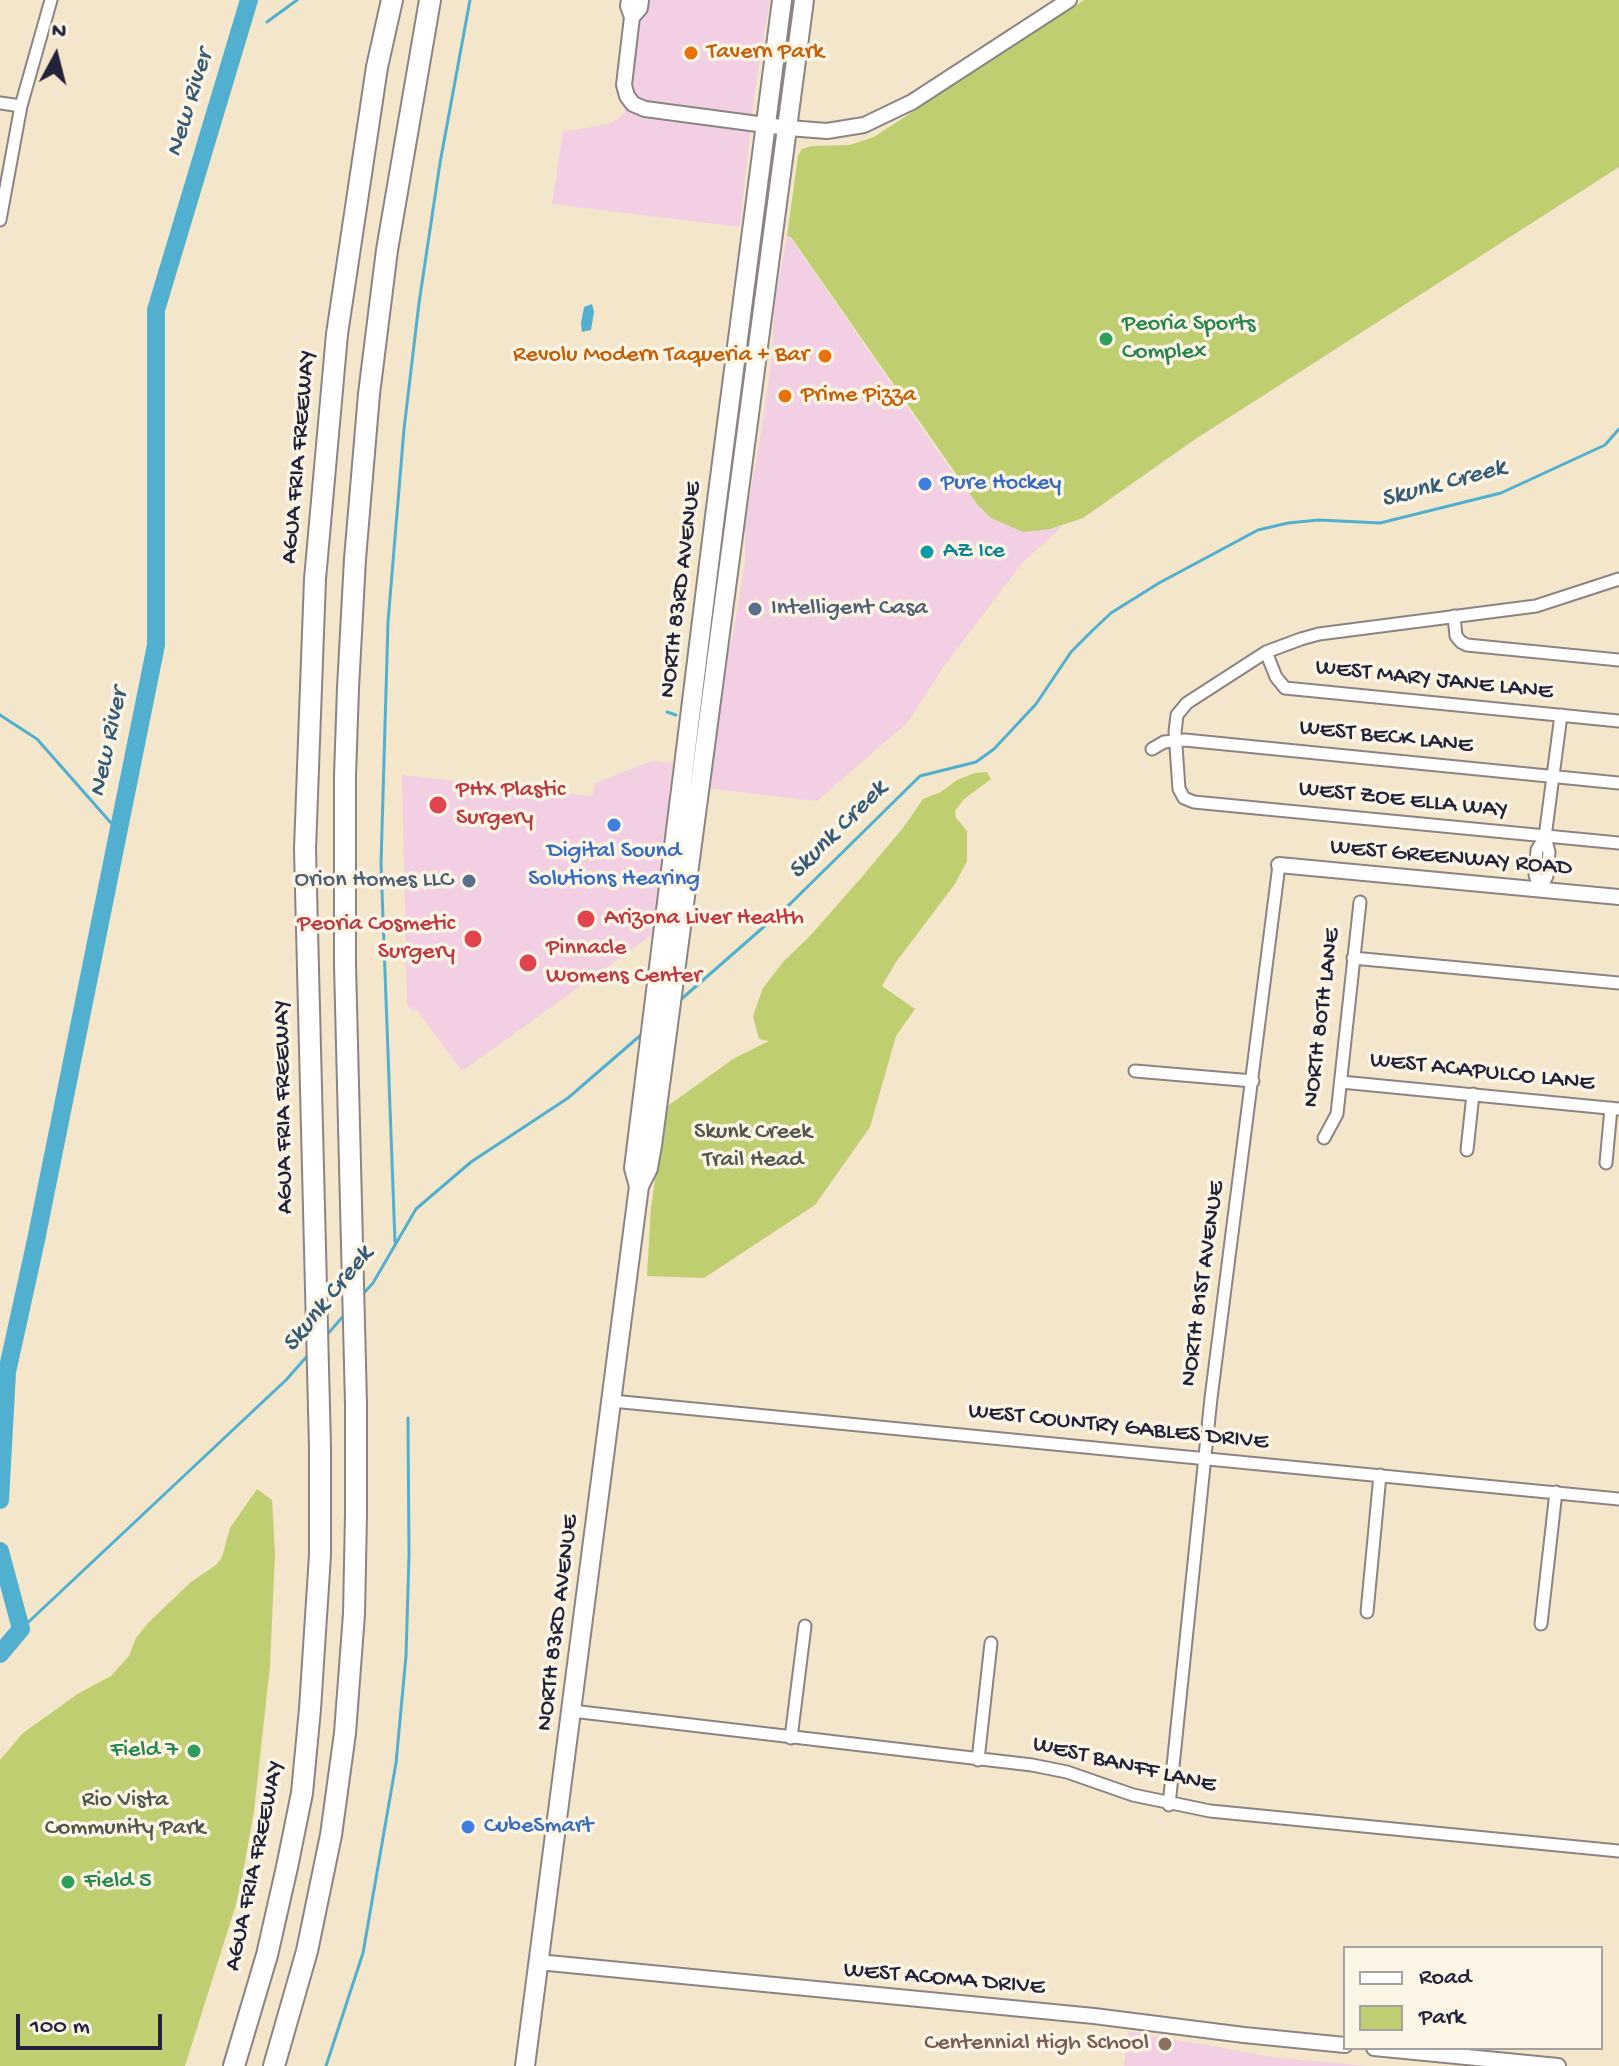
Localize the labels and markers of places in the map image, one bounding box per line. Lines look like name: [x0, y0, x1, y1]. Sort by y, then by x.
place label: Tavern Park: [707, 39, 824, 67]
marker: Tavern Park: [682, 44, 700, 62]
place label: Peoria Sports Complex: [1122, 311, 1255, 367]
marker: Peoria Sports Complex: [1097, 330, 1115, 348]
place label: Revolu Modern Taqueria + Bar: [513, 342, 809, 370]
marker: Revolu Modern Taqueria + Bar: [816, 347, 834, 365]
place label: Prime Pizza: [801, 382, 916, 410]
marker: Prime Pizza: [776, 387, 794, 405]
place label: Pure Hockey: [941, 470, 1061, 498]
marker: Pure Hockey: [916, 475, 934, 493]
place label: AZ Ice: [943, 538, 1005, 566]
marker: AZ Ice: [918, 543, 936, 561]
place label: Intelligent Casa: [771, 595, 928, 623]
marker: Intelligent Casa: [746, 600, 764, 618]
place label: PHX Plastic Surgery: [456, 777, 565, 833]
marker: PHX Plastic Surgery: [427, 794, 449, 816]
marker: Digital Sound Solutions Hearing: [605, 816, 623, 834]
place label: Digital Sound Solutions Hearing: [528, 838, 700, 894]
place label: Orion Homes LLC: [295, 867, 453, 895]
marker: Orion Homes LLC: [460, 872, 478, 890]
place label: Arizona Liver Health: [604, 905, 804, 933]
marker: Arizona Liver Health: [575, 908, 597, 930]
place label: Peoria Cosmetic Surgery: [297, 911, 455, 967]
marker: Peoria Cosmetic Surgery: [462, 928, 484, 950]
place label: Pinnacle Womens Center: [546, 935, 702, 991]
marker: Pinnacle Womens Center: [517, 952, 539, 974]
place label: Field 7: [111, 1737, 178, 1765]
marker: Field 7: [185, 1742, 203, 1760]
place label: CubeSmart: [484, 1813, 593, 1841]
marker: CubeSmart: [459, 1818, 477, 1836]
place label: Field 5: [84, 1868, 152, 1896]
marker: Field 5: [59, 1873, 77, 1891]
place label: Centennial High School: [924, 2030, 1149, 2058]
marker: Centennial High School: [1156, 2035, 1174, 2053]

